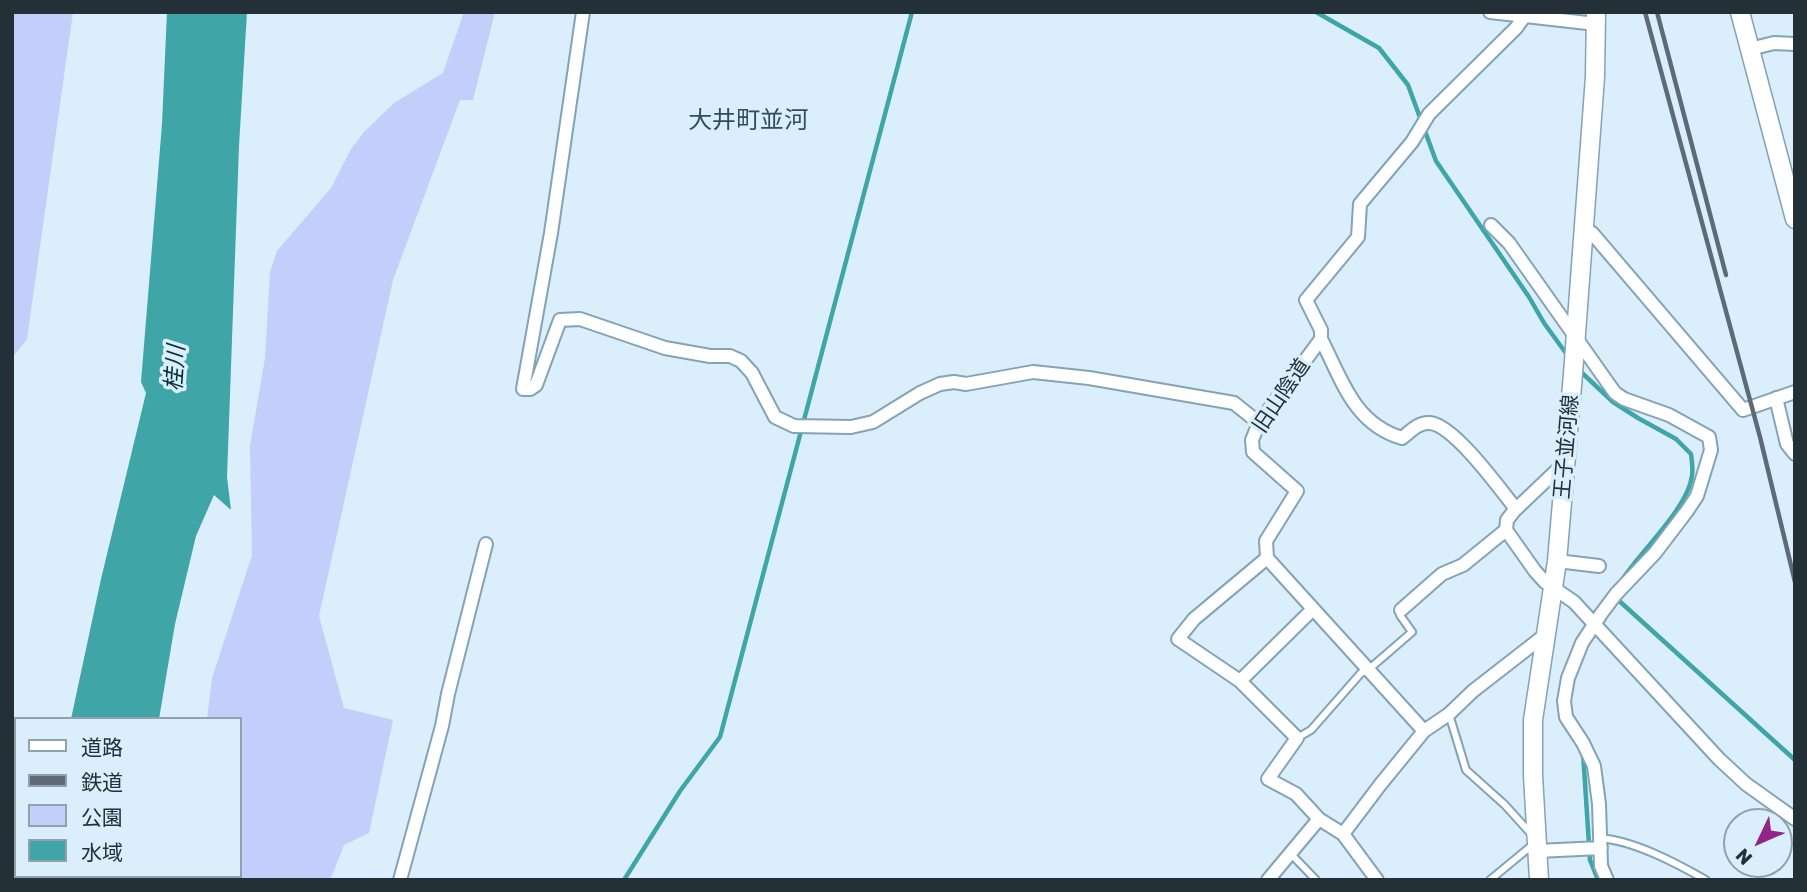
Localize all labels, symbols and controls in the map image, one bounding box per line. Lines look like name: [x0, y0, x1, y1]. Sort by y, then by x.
district label: 大井町並河: [688, 107, 808, 135]
water label: 桂川: [161, 344, 191, 392]
street label: 旧山陰道: [1248, 354, 1316, 438]
street label: 王子並河線: [1550, 394, 1584, 500]
legend: [14, 717, 242, 878]
text: 道路: [81, 735, 123, 760]
text: 鉄道: [81, 770, 123, 795]
text: 公園: [81, 805, 123, 830]
north arrow: [1723, 808, 1793, 878]
text: 水域: [81, 840, 123, 865]
text: N: [1731, 844, 1757, 869]

